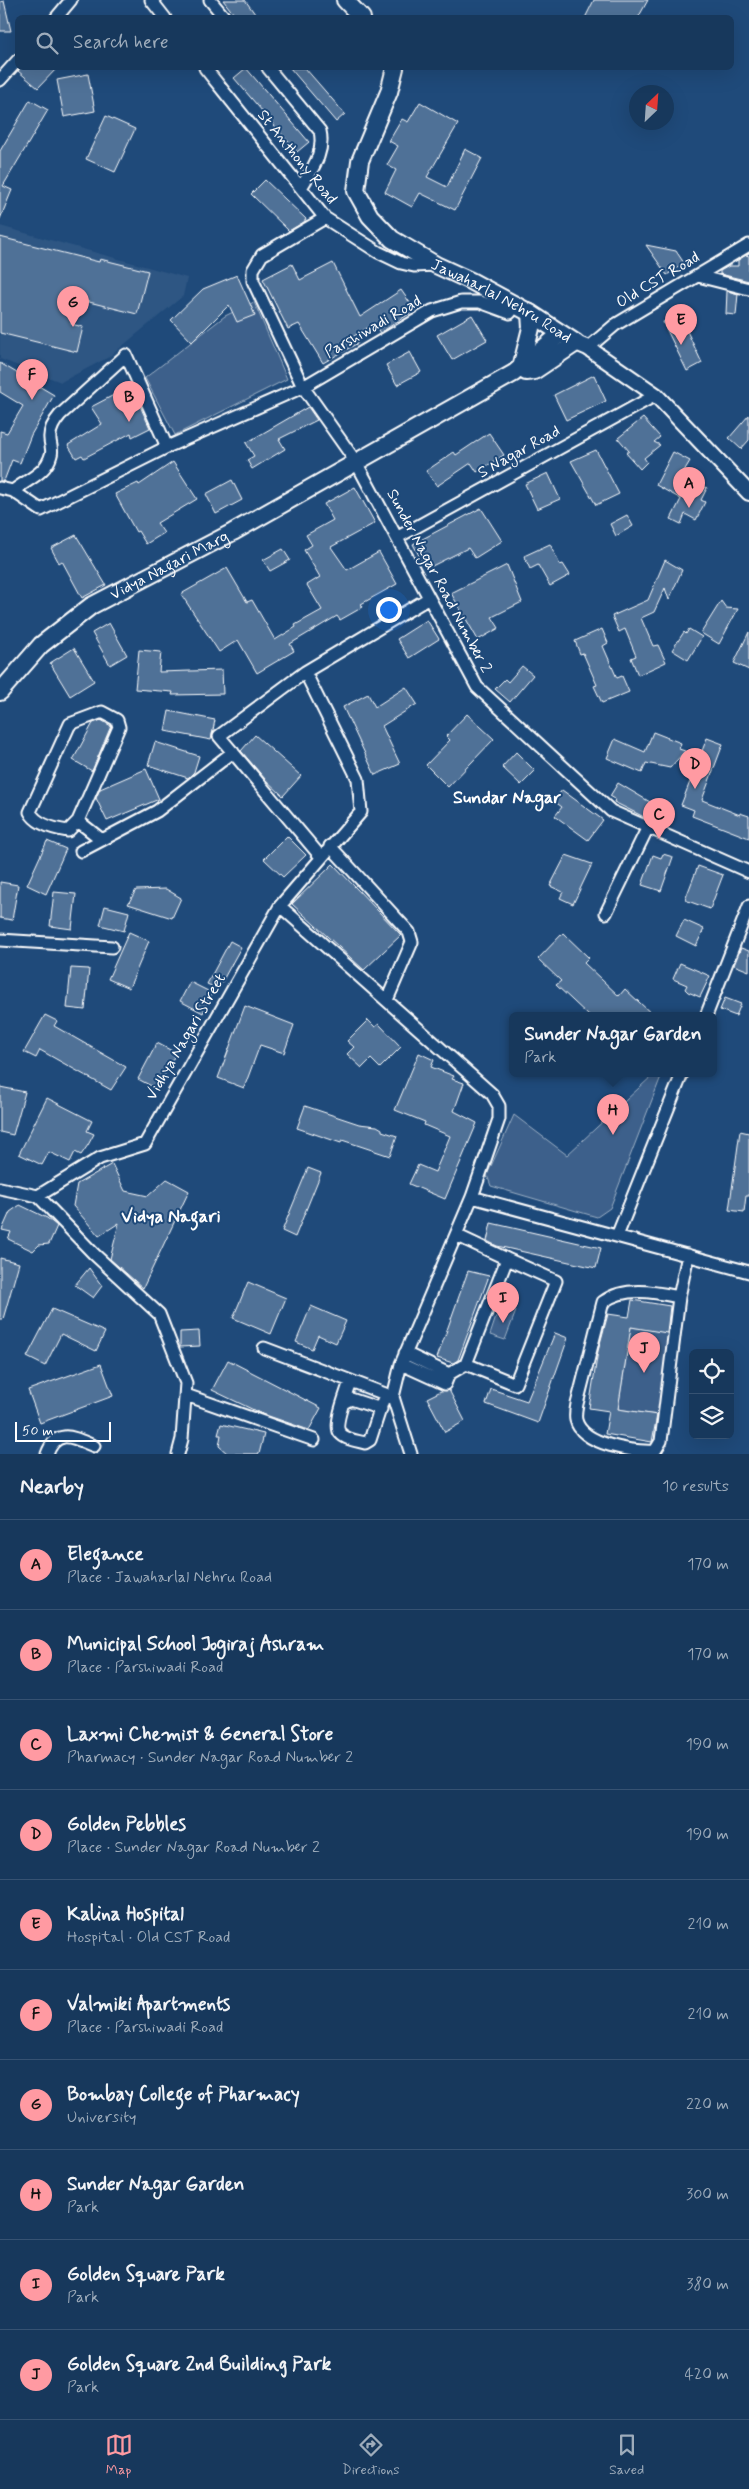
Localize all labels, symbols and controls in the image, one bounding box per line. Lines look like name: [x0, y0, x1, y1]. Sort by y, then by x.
search box: [15, 15, 734, 70]
icon: search: [33, 29, 61, 57]
text: Search here: [73, 30, 169, 55]
north arrow: [629, 85, 674, 130]
street label: St Anthony Road: [252, 105, 342, 209]
street label: Old CST Road: [612, 247, 704, 313]
street label: Jawaharlal Nehru Road: [428, 254, 576, 348]
pin: G: [57, 286, 89, 327]
street label: Parshiwadi Road: [321, 291, 425, 363]
pin: E: [665, 304, 697, 345]
pin: F: [16, 359, 48, 400]
pin: B: [113, 381, 145, 422]
street label: S Nagar Road: [474, 421, 565, 484]
pin: A: [673, 467, 705, 508]
street label: Sunder Nagar Road Number 2: [381, 485, 497, 677]
street label: Vidya Nagari Marg: [106, 526, 233, 605]
your location: [376, 597, 402, 623]
pin: D: [679, 748, 711, 789]
district label: Sundar Nagar: [453, 786, 561, 812]
pin: C: [643, 798, 675, 839]
street label: Vidhya Nagari Street: [141, 970, 232, 1105]
popup: [509, 1012, 717, 1077]
text: Sunder Nagar Garden: [524, 1022, 702, 1047]
text: Park: [524, 1047, 556, 1068]
pin: H: [597, 1094, 629, 1135]
district label: Vidya Nagari: [121, 1205, 221, 1231]
pin: I: [487, 1282, 519, 1323]
pin: J: [628, 1332, 660, 1373]
map controls: [689, 1349, 734, 1439]
button: locate: [689, 1349, 734, 1394]
button: layers: [689, 1394, 734, 1439]
scale bar: [15, 1419, 111, 1442]
text: 50 m: [22, 1422, 53, 1440]
text: Nearby: [20, 1473, 84, 1501]
text: 10 results: [662, 1476, 729, 1497]
text: Elegance: [67, 1542, 144, 1567]
text: A: [31, 1554, 41, 1575]
text: 170 m: [687, 1554, 729, 1575]
text: Place · Jawaharlal Nehru Road: [67, 1567, 272, 1588]
text: Municipal School Jogiraj Ashram: [67, 1632, 324, 1657]
text: B: [31, 1644, 41, 1665]
text: 170 m: [687, 1644, 729, 1665]
text: Place · Parshiwadi Road: [67, 1657, 223, 1678]
text: Laxmi Chemist & General Store: [67, 1722, 333, 1747]
text: C: [30, 1734, 42, 1755]
text: 190 m: [686, 1734, 729, 1755]
text: Pharmacy · Sunder Nagar Road Number 2: [67, 1747, 353, 1768]
text: Golden Pebbles: [67, 1812, 186, 1837]
text: D: [30, 1824, 42, 1845]
text: 190 m: [686, 1824, 729, 1845]
text: Place · Sunder Nagar Road Number 2: [67, 1837, 320, 1858]
text: Kalina Hospital: [67, 1902, 184, 1927]
text: E: [31, 1914, 41, 1935]
text: 210 m: [688, 1914, 729, 1935]
text: Hospital · Old CST Road: [67, 1927, 230, 1948]
text: Valmiki Apartments: [67, 1992, 230, 2017]
text: F: [32, 2004, 40, 2025]
text: 210 m: [688, 2004, 729, 2025]
text: Place · Parshiwadi Road: [67, 2017, 223, 2038]
text: Bombay College of Pharmacy: [67, 2082, 300, 2107]
text: G: [31, 2094, 41, 2115]
text: 220 m: [686, 2094, 729, 2115]
text: University: [67, 2107, 137, 2128]
text: Sunder Nagar Garden: [67, 2172, 244, 2197]
text: H: [31, 2184, 41, 2205]
text: 300 m: [686, 2184, 729, 2205]
text: Park: [67, 2197, 99, 2218]
text: Golden Square Park: [67, 2262, 225, 2287]
text: I: [32, 2274, 40, 2295]
text: 380 m: [686, 2274, 729, 2295]
text: Park: [67, 2287, 99, 2308]
text: Golden Square 2nd Building Park: [67, 2352, 331, 2377]
text: J: [31, 2364, 41, 2385]
text: 420 m: [685, 2364, 729, 2385]
text: Park: [67, 2377, 99, 2398]
tab: Map: [105, 2431, 133, 2479]
tab: Directions: [342, 2431, 400, 2479]
tab: Saved: [609, 2431, 644, 2479]

